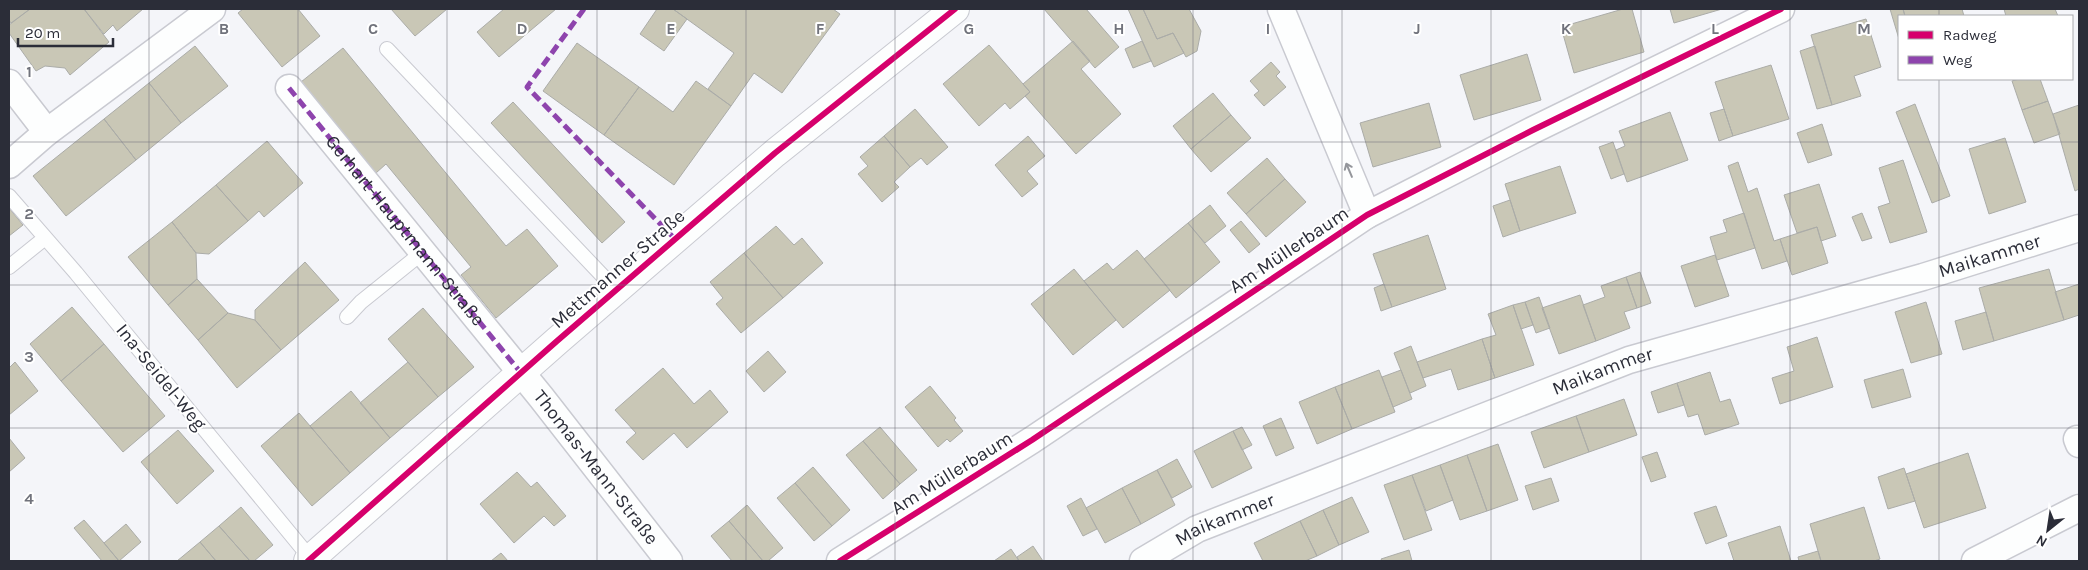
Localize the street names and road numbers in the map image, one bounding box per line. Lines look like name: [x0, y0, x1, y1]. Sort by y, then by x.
street label: Gerhart-Hauptmann-Straße: [321, 131, 489, 331]
street label: Am Müllerbaum: [1225, 202, 1353, 298]
street label: Mettmanner Straße: [547, 205, 689, 333]
street label: Maikammer: [1936, 230, 2043, 282]
street label: Ina-Seidel-Weg: [111, 319, 211, 435]
street label: Maikammer: [1549, 343, 1655, 400]
street label: Thomas-Mann-Straße: [529, 386, 663, 549]
street label: Am Müllerbaum: [887, 427, 1017, 519]
street label: Maikammer: [1171, 489, 1278, 550]

